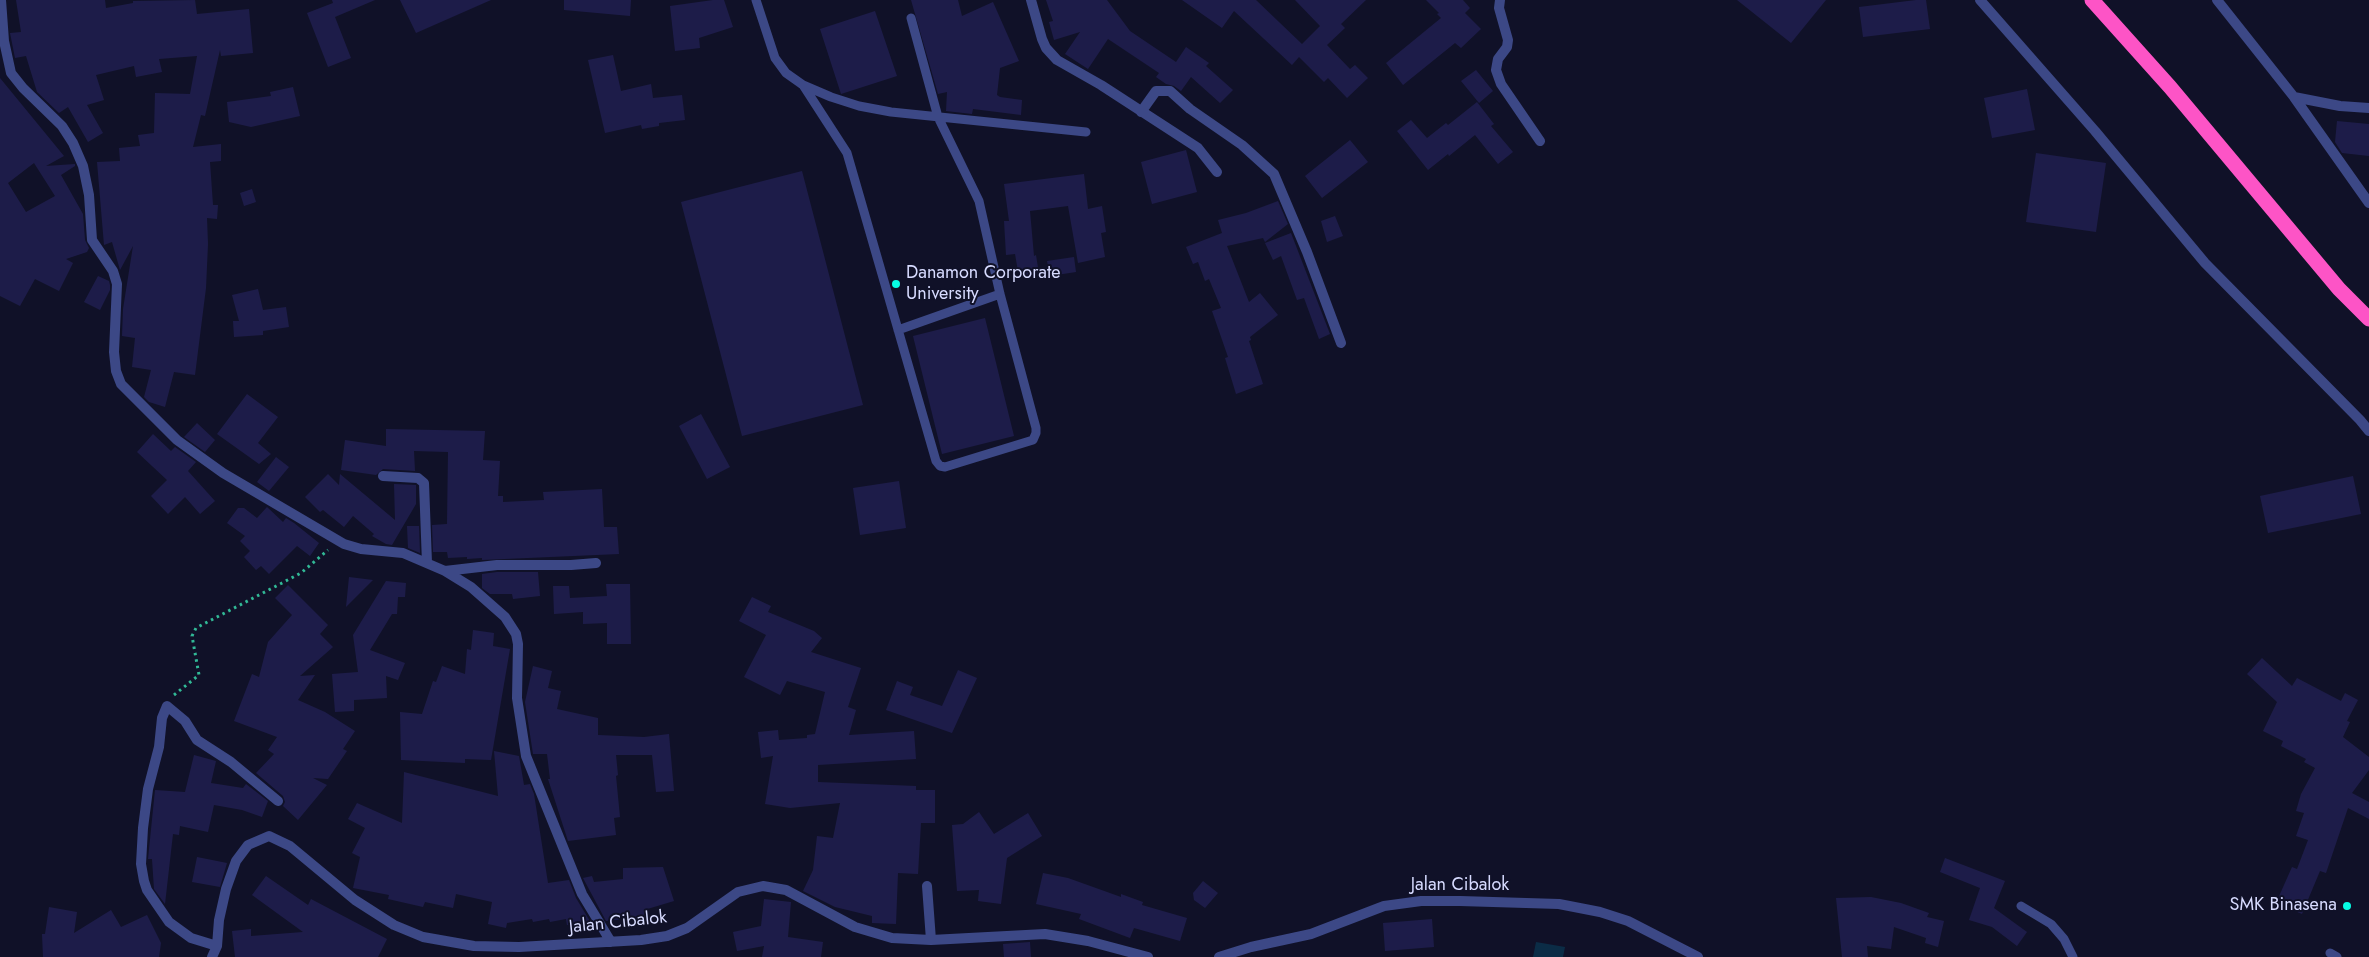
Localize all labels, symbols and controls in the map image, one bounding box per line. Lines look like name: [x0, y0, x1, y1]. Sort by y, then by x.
place label: Danamon Corporate University: [906, 263, 1061, 306]
marker: Danamon Corporate University: [890, 278, 902, 290]
street label: Jalan Cibalok: [1411, 875, 1509, 897]
place label: SMK Binasena: [2230, 895, 2337, 917]
marker: SMK Binasena: [2341, 900, 2353, 912]
street label: Jalan Cibalok: [568, 907, 668, 939]

